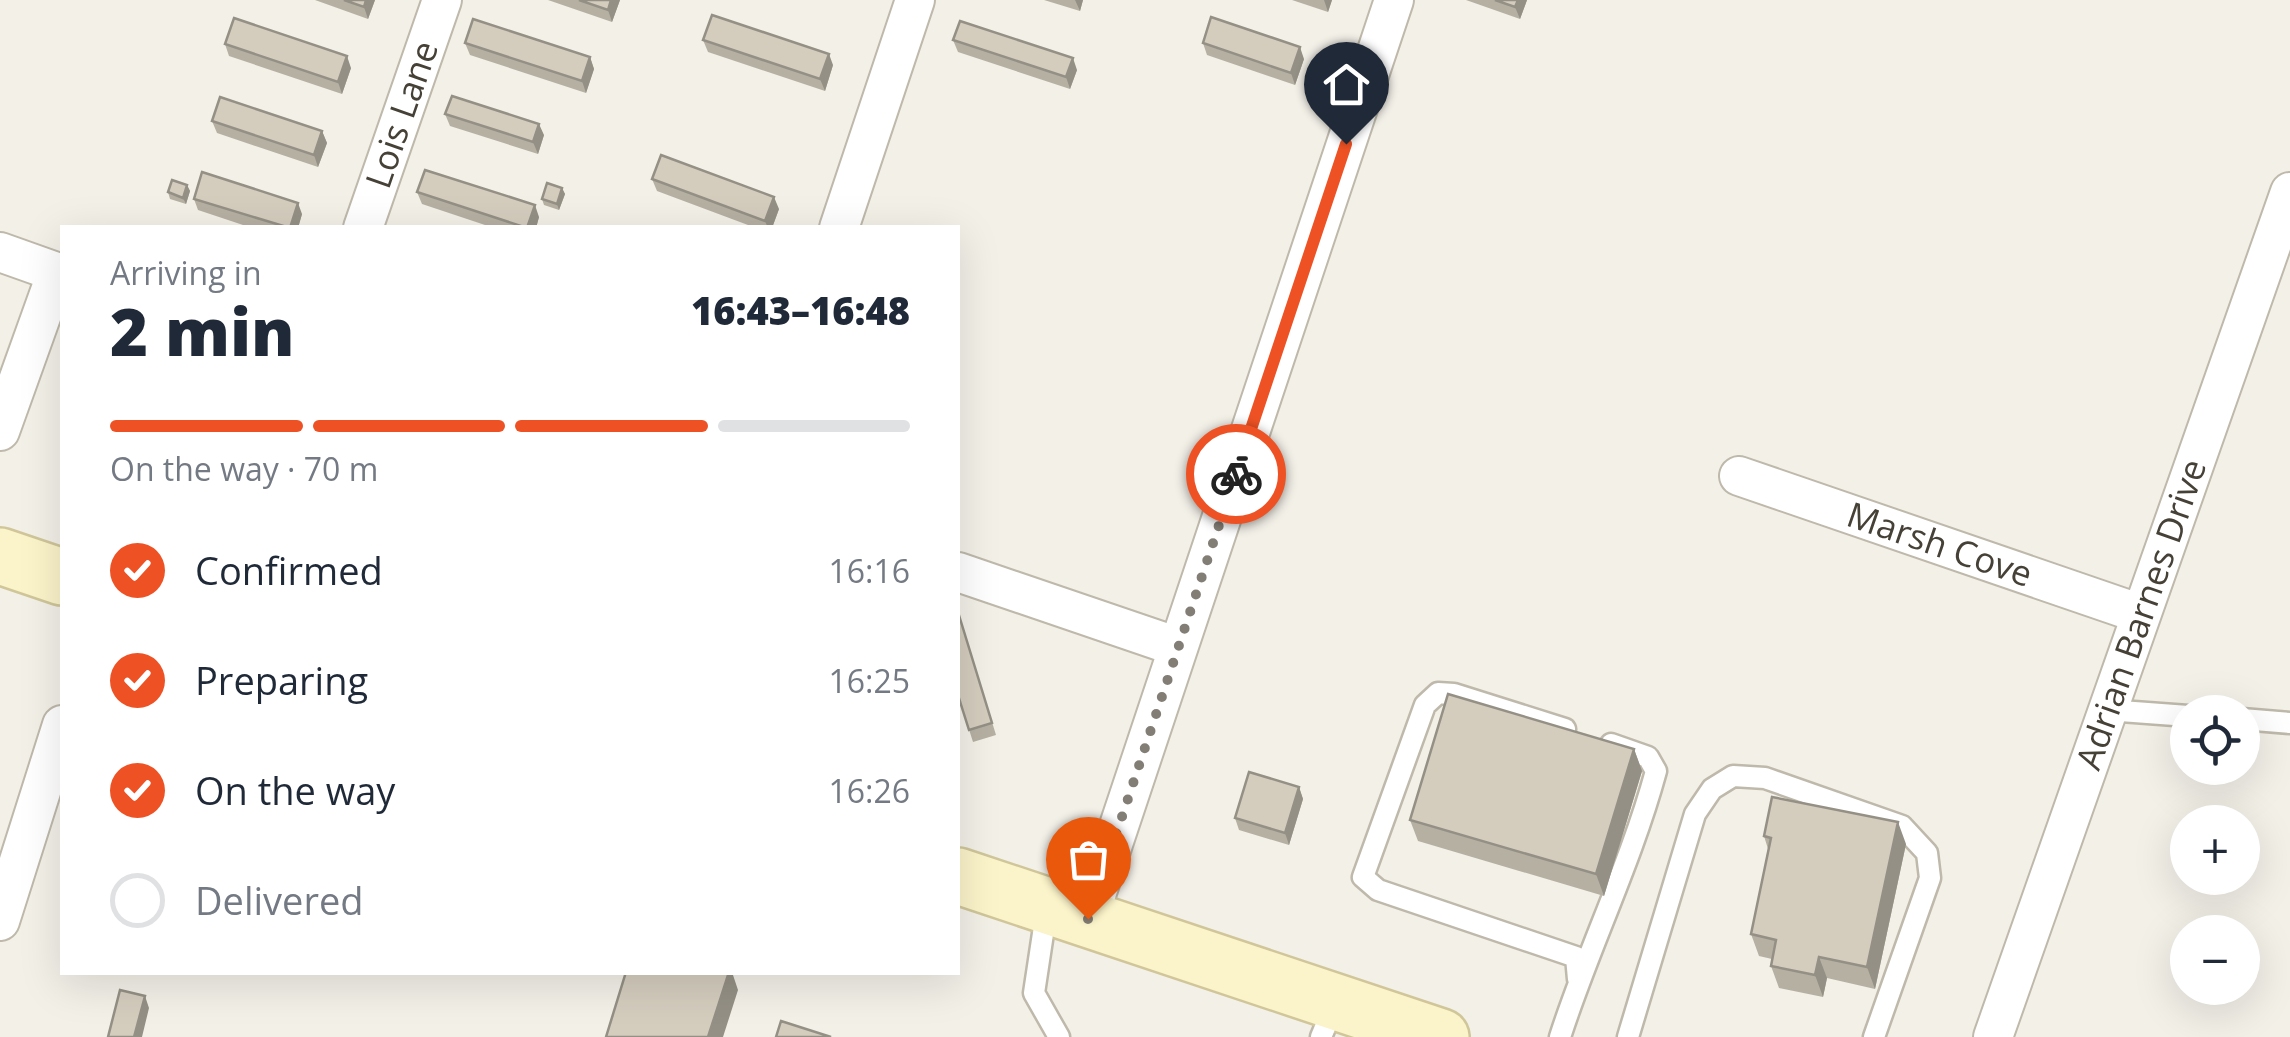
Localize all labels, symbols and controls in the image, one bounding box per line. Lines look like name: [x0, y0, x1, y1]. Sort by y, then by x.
street label: Lois Lane: [354, 34, 448, 194]
pin: [1304, 42, 1389, 145]
icon: home: [1319, 57, 1374, 112]
text: Arriving in: [110, 251, 262, 294]
text: 16:43–16:48: [691, 284, 910, 336]
text: 2 min: [110, 287, 295, 375]
courier: [1186, 424, 1286, 524]
text: On the way · 70 m: [110, 447, 378, 490]
icon: bike: [1209, 447, 1264, 502]
street label: Adrian Barnes Drive: [2064, 452, 2216, 775]
street label: Marsh Cove: [1841, 490, 2039, 597]
icon: check: [110, 543, 165, 598]
text: Confirmed: [195, 544, 383, 596]
text: 16:16: [828, 549, 910, 592]
icon: check: [110, 653, 165, 708]
text: Preparing: [195, 654, 368, 706]
text: 16:25: [828, 659, 910, 702]
map controls: [2170, 695, 2260, 1005]
button: locate: [2170, 695, 2260, 785]
icon: check: [110, 763, 165, 818]
text: On the way: [195, 764, 395, 816]
text: 16:26: [828, 769, 910, 812]
button: +: [2170, 805, 2260, 895]
pin: [1046, 817, 1131, 920]
icon: bag: [1061, 832, 1116, 887]
text: Delivered: [195, 874, 364, 926]
button: −: [2170, 915, 2260, 1005]

